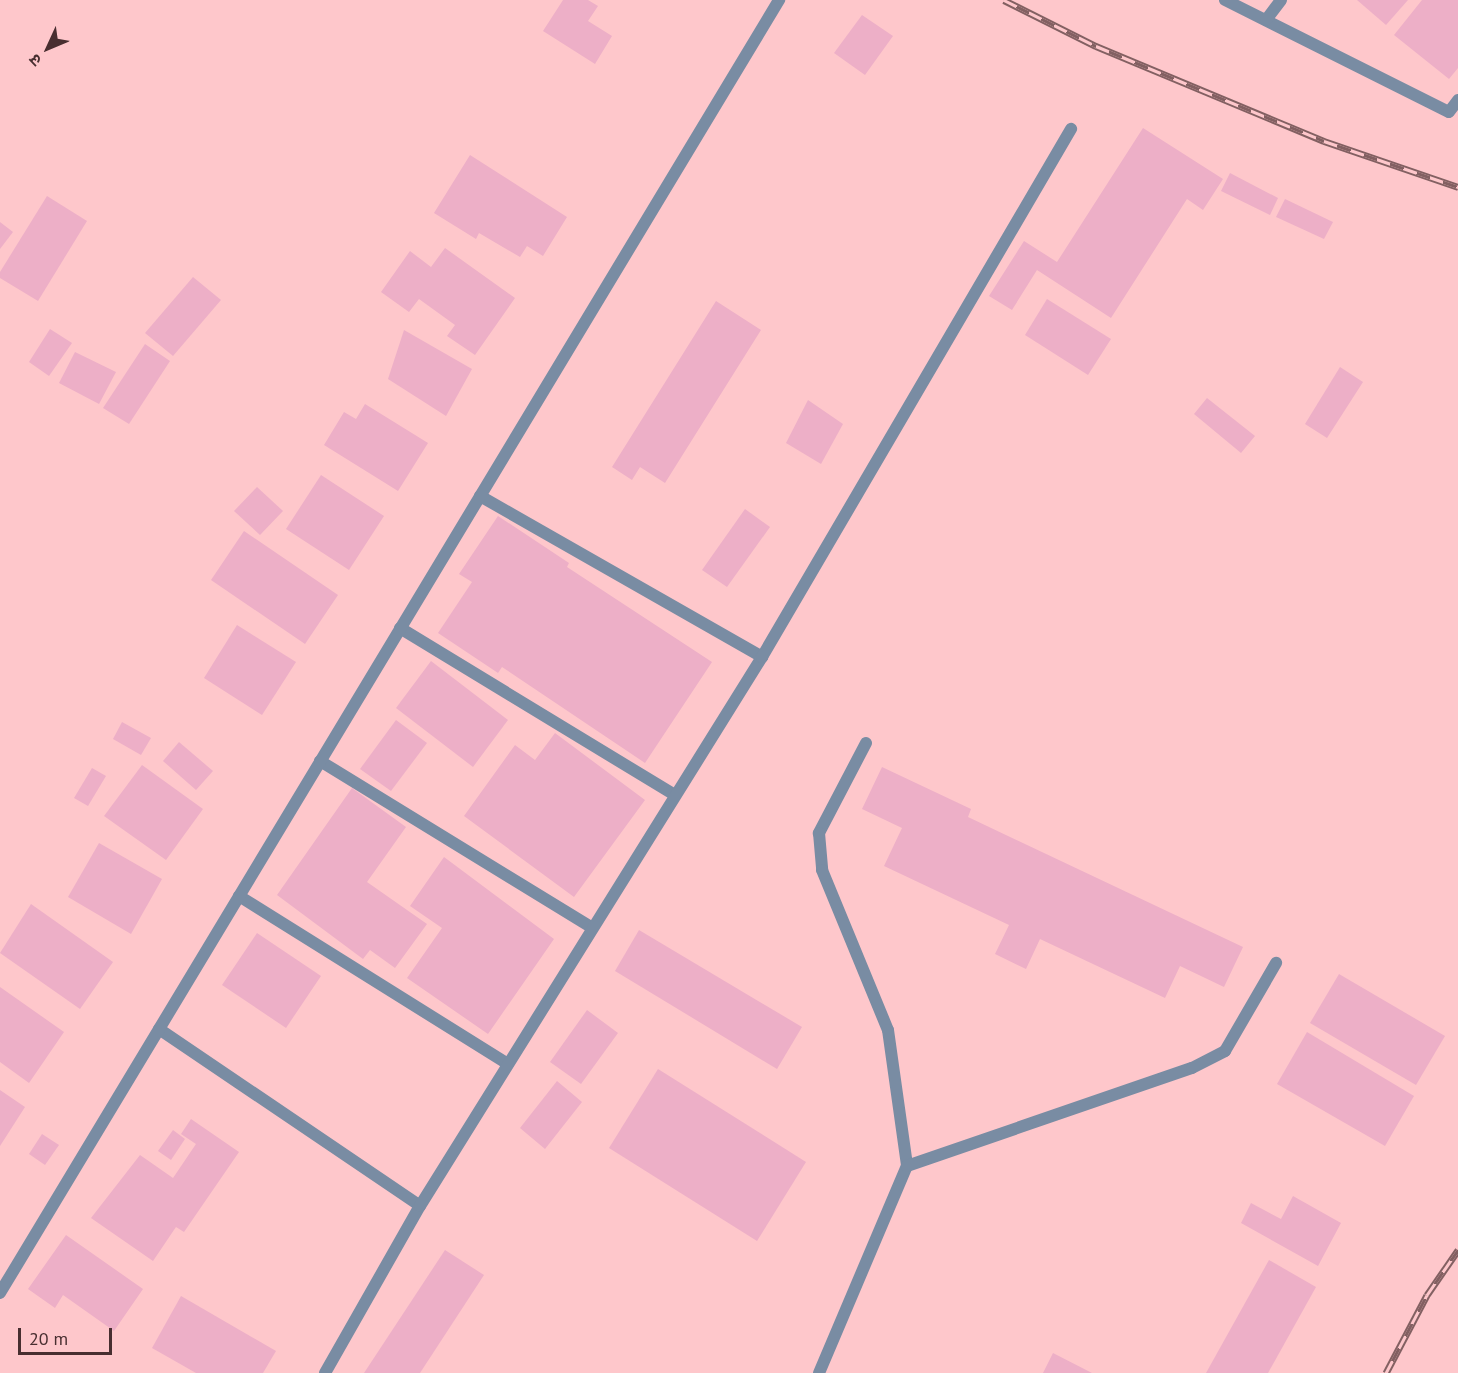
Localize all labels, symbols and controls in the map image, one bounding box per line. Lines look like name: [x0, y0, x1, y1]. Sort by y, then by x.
north arrow: [18, 18, 78, 78]
text: उ: [25, 50, 46, 71]
scale bar: [21, 1316, 116, 1354]
text: 20 m: [29, 1327, 68, 1350]

